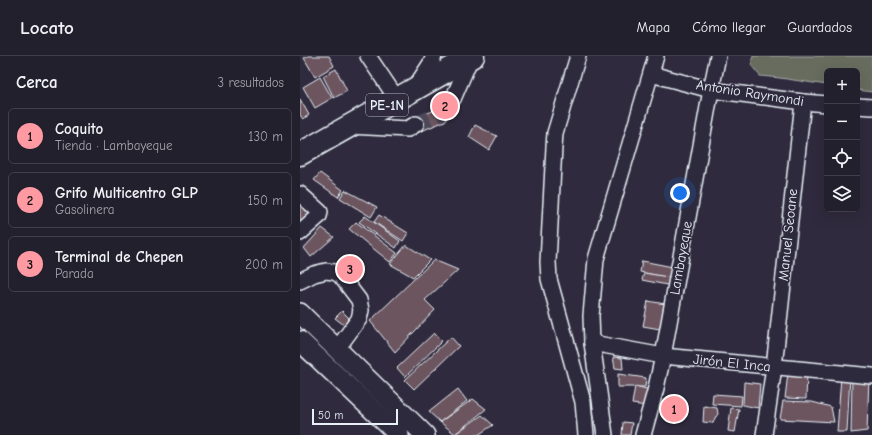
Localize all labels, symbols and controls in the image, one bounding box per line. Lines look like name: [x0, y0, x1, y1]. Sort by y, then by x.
text: Locato: [20, 17, 74, 39]
text: Mapa: [637, 19, 670, 36]
text: Cómo llegar: [692, 19, 765, 36]
text: Guardados: [787, 19, 852, 36]
map controls: [824, 68, 860, 212]
button: +: [824, 68, 860, 104]
text: Cerca: [16, 73, 58, 92]
text: 3 resultados: [218, 75, 284, 90]
street label: Antonio Raymondi: [695, 76, 805, 110]
pin: 2: [432, 91, 458, 121]
road number: PE-1N: [366, 94, 408, 116]
button: −: [824, 104, 860, 140]
text: Coquito: [55, 120, 103, 138]
text: 1: [27, 129, 33, 144]
text: 130 m: [248, 129, 283, 144]
text: Tienda · Lambayeque: [55, 138, 172, 153]
button: locate: [824, 140, 860, 176]
button: layers: [824, 176, 860, 212]
your location: [670, 183, 690, 203]
text: Grifo Multicentro GLP: [55, 184, 198, 202]
street label: Manuel Seoane: [775, 188, 801, 282]
text: 2: [27, 193, 33, 208]
text: 150 m: [248, 193, 283, 208]
text: Gasolinera: [55, 202, 114, 217]
street label: Lambayeque: [666, 220, 696, 296]
text: Terminal de Chepen: [55, 248, 183, 266]
pin: 3: [337, 254, 363, 284]
text: 3: [27, 257, 33, 272]
text: 200 m: [245, 257, 283, 272]
text: Parada: [55, 266, 94, 281]
street label: Jirón El Inca: [692, 350, 772, 376]
pin: 1: [661, 394, 687, 424]
scale bar: [312, 407, 398, 426]
text: 50 m: [318, 409, 343, 422]

